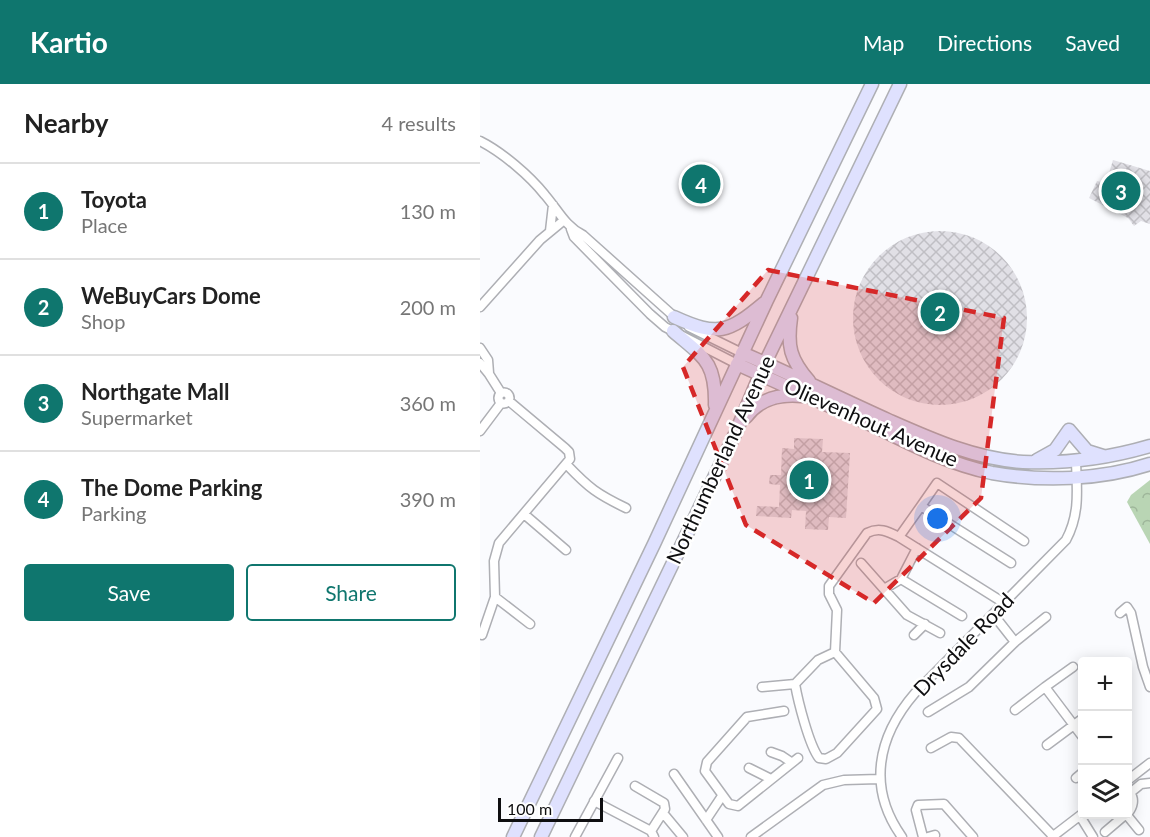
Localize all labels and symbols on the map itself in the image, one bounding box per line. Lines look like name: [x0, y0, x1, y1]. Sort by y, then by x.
pin: 4: [682, 162, 720, 206]
pin: 3: [1102, 168, 1140, 214]
pin: 2: [920, 290, 960, 334]
street label: Northumberland Avenue: [660, 351, 779, 568]
street label: Olievenhout Avenue: [781, 372, 963, 471]
pin: 1: [790, 458, 828, 502]
your location: [923, 504, 952, 533]
street label: Drysdale Road: [908, 587, 1018, 701]
scale bar: [498, 795, 603, 822]

